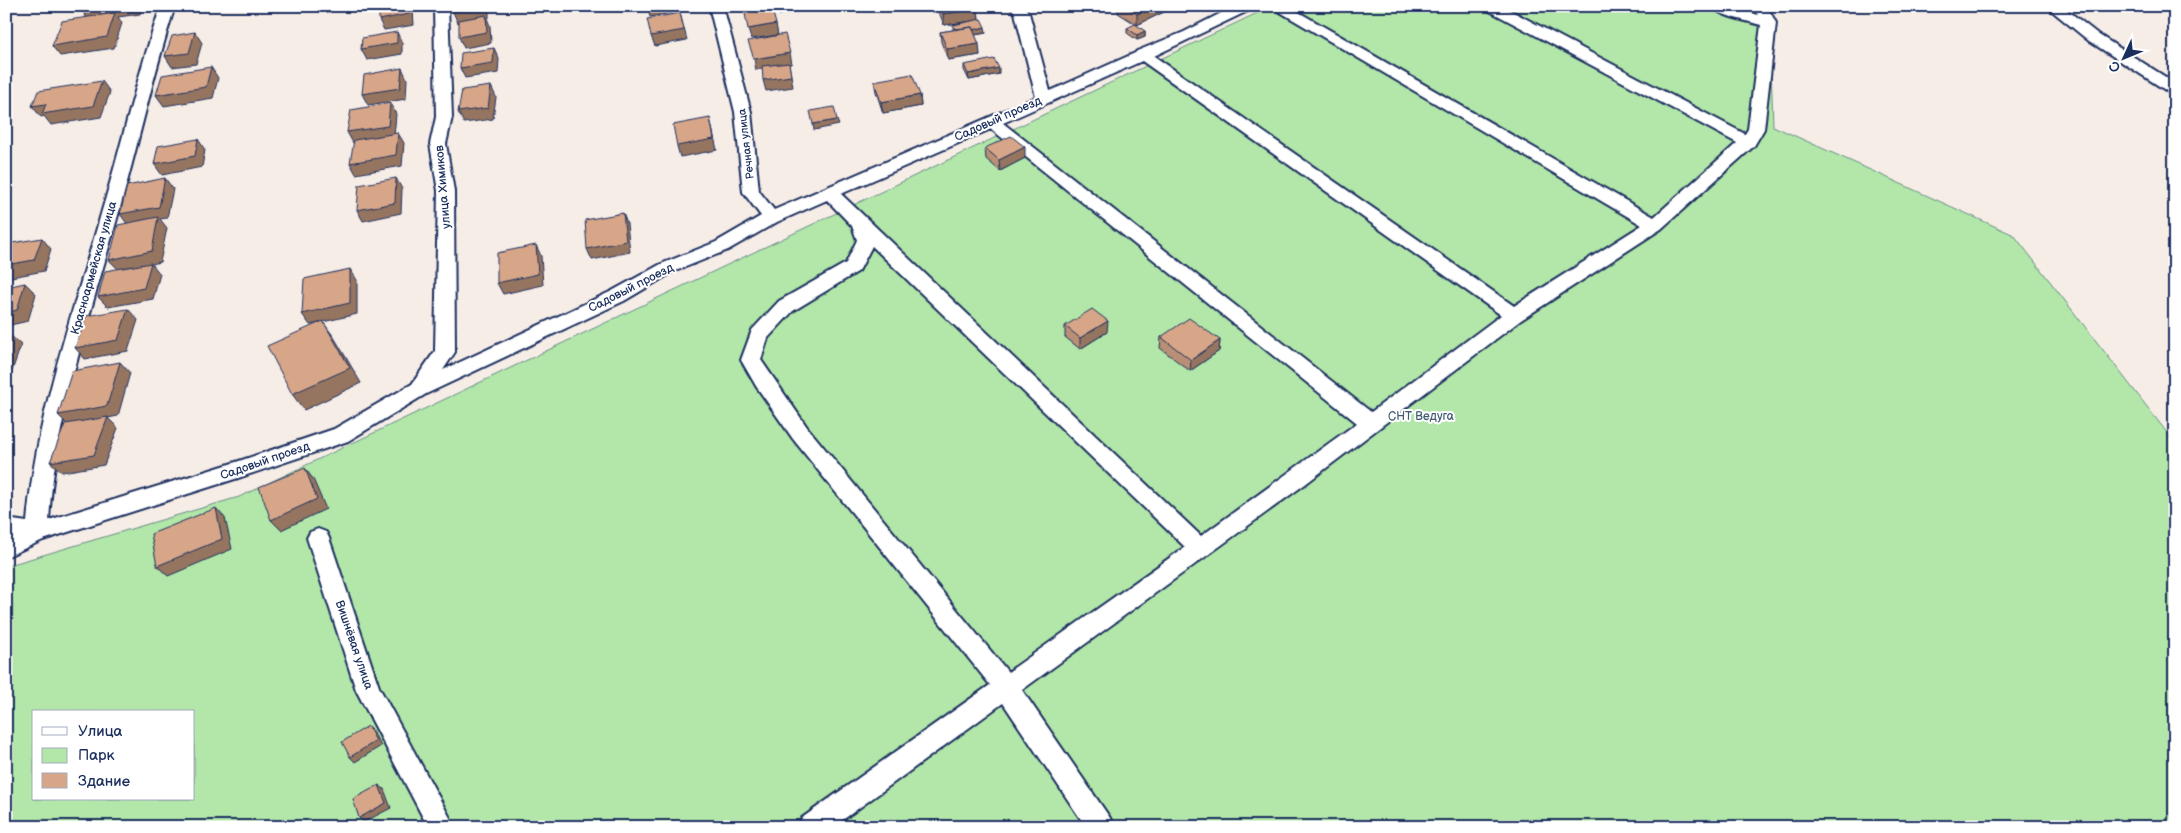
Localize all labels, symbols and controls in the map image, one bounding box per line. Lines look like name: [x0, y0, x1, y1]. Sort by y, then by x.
north arrow: [2098, 32, 2148, 82]
text: С: [2105, 57, 2125, 76]
street label: Садовый проезд: [952, 93, 1044, 145]
street label: Речная улица: [735, 107, 757, 180]
street label: улица Химиков: [432, 144, 454, 229]
street label: Красноармейская улица: [68, 200, 120, 336]
street label: Садовый проезд: [586, 260, 677, 316]
park label: СНТ Ведуга: [1388, 409, 1454, 424]
street label: Садовый проезд: [218, 438, 312, 483]
street label: Вишнёвая улица: [332, 598, 376, 692]
legend: [32, 710, 195, 800]
text: Улица: [78, 722, 123, 741]
text: Парк: [78, 746, 115, 765]
text: Здание: [78, 772, 130, 791]

